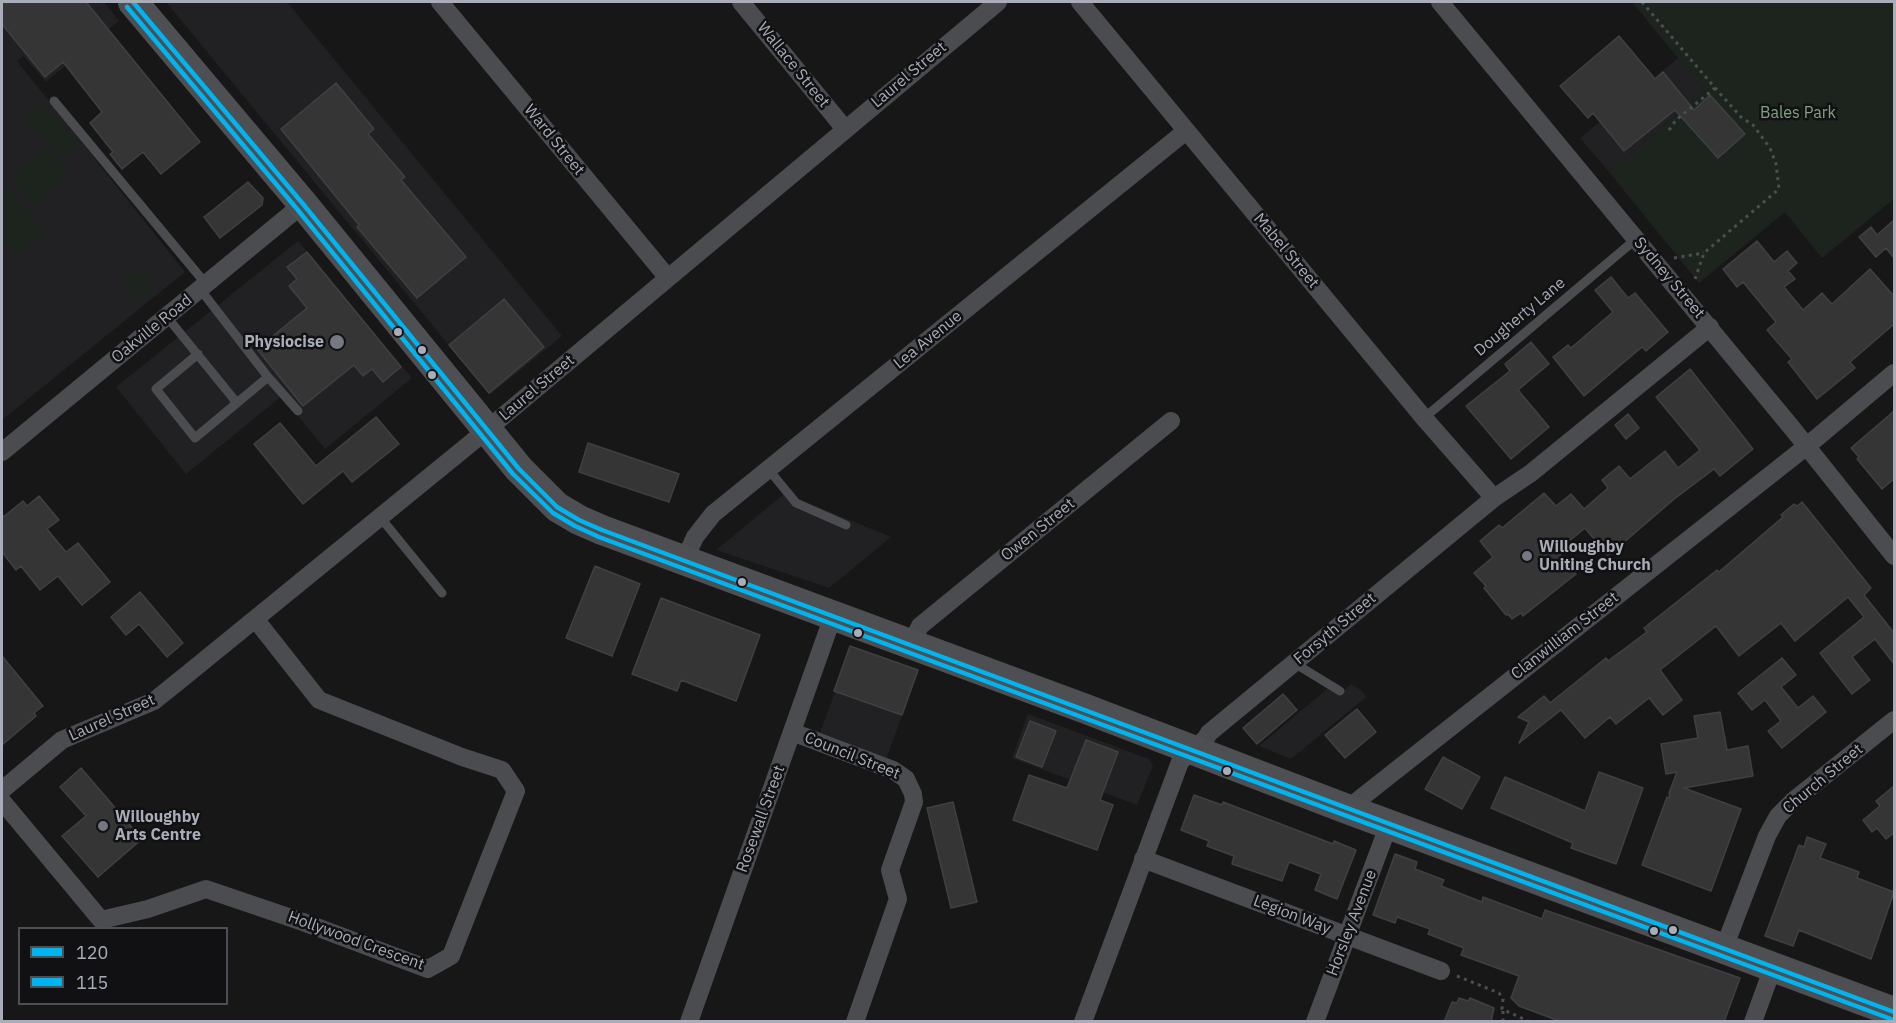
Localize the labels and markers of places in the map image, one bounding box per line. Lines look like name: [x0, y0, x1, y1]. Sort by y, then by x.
unlabelled marker: [392, 326, 404, 338]
place label: Physiocise: [244, 332, 324, 352]
marker: Physiocise: [328, 333, 346, 351]
unlabelled marker: [416, 344, 428, 356]
unlabelled marker: [426, 369, 438, 381]
place label: Willoughby Uniting Church: [1539, 537, 1651, 575]
marker: Willoughby Uniting Church: [1520, 549, 1534, 563]
unlabelled marker: [736, 576, 748, 588]
unlabelled marker: [852, 627, 864, 639]
unlabelled marker: [1221, 765, 1233, 777]
place label: Willoughby Arts Centre: [115, 807, 201, 845]
marker: Willoughby Arts Centre: [96, 819, 110, 833]
unlabelled marker: [1667, 924, 1679, 936]
unlabelled marker: [1648, 925, 1660, 937]

